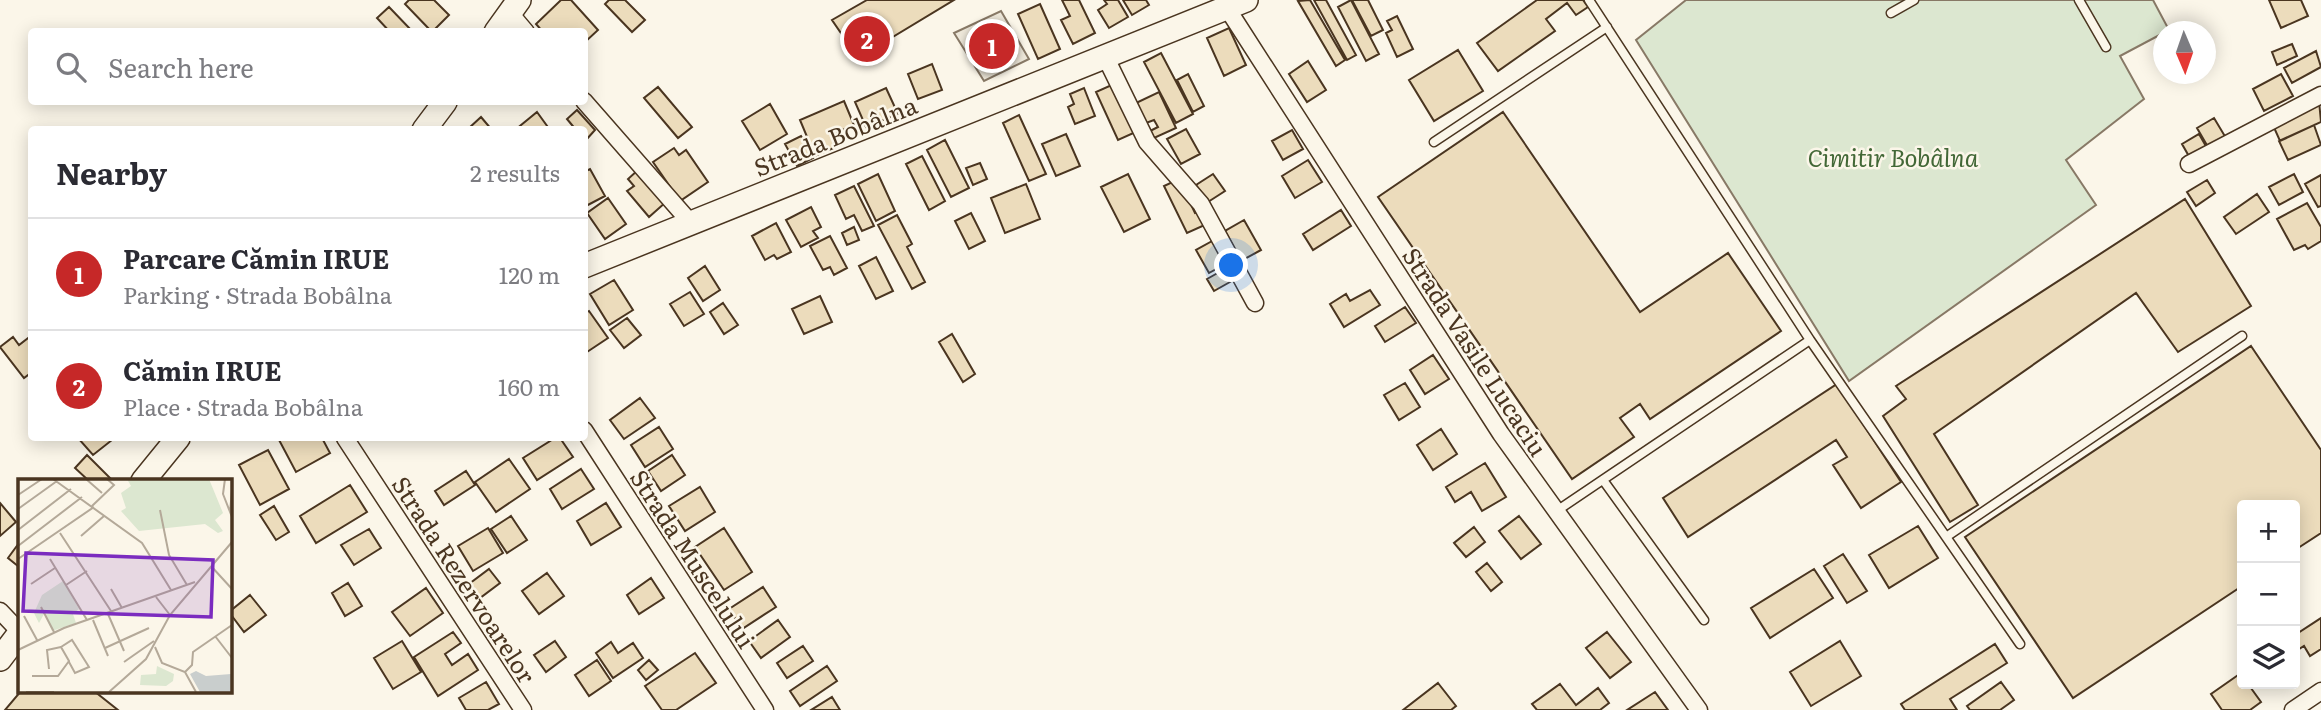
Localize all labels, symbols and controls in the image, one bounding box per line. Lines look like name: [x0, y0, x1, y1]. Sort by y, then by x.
pin: 2: [844, 13, 890, 65]
pin: 1: [969, 20, 1015, 72]
north arrow: [2153, 21, 2216, 84]
search box: [28, 28, 588, 105]
text: Search here: [108, 47, 254, 86]
icon: search: [52, 48, 90, 86]
street label: Strada Bobâlna: [748, 86, 922, 184]
park label: Cimitir Bobâlna: [1807, 139, 1979, 174]
text: Nearby: [56, 150, 167, 194]
text: 2 results: [470, 155, 560, 189]
text: Parcare Cămin IRUE: [123, 238, 389, 277]
street label: Strada Vasile Lucaciu: [1395, 240, 1557, 462]
your location: [1214, 248, 1248, 282]
text: 1: [74, 257, 84, 291]
text: 120 m: [499, 257, 560, 291]
text: Parking · Strada Bobâlna: [123, 277, 392, 311]
text: Cămin IRUE: [123, 350, 281, 389]
text: 2: [73, 369, 85, 403]
text: 160 m: [498, 369, 560, 403]
text: Place · Strada Bobâlna: [123, 389, 363, 423]
street label: Strada Muscelului: [623, 462, 765, 654]
street label: Strada Rezervoarelor: [385, 469, 546, 690]
inset map: [18, 479, 231, 692]
map controls: [2237, 500, 2300, 689]
button: +: [2237, 500, 2300, 563]
button: −: [2237, 563, 2300, 626]
button: layers: [2237, 626, 2300, 689]

